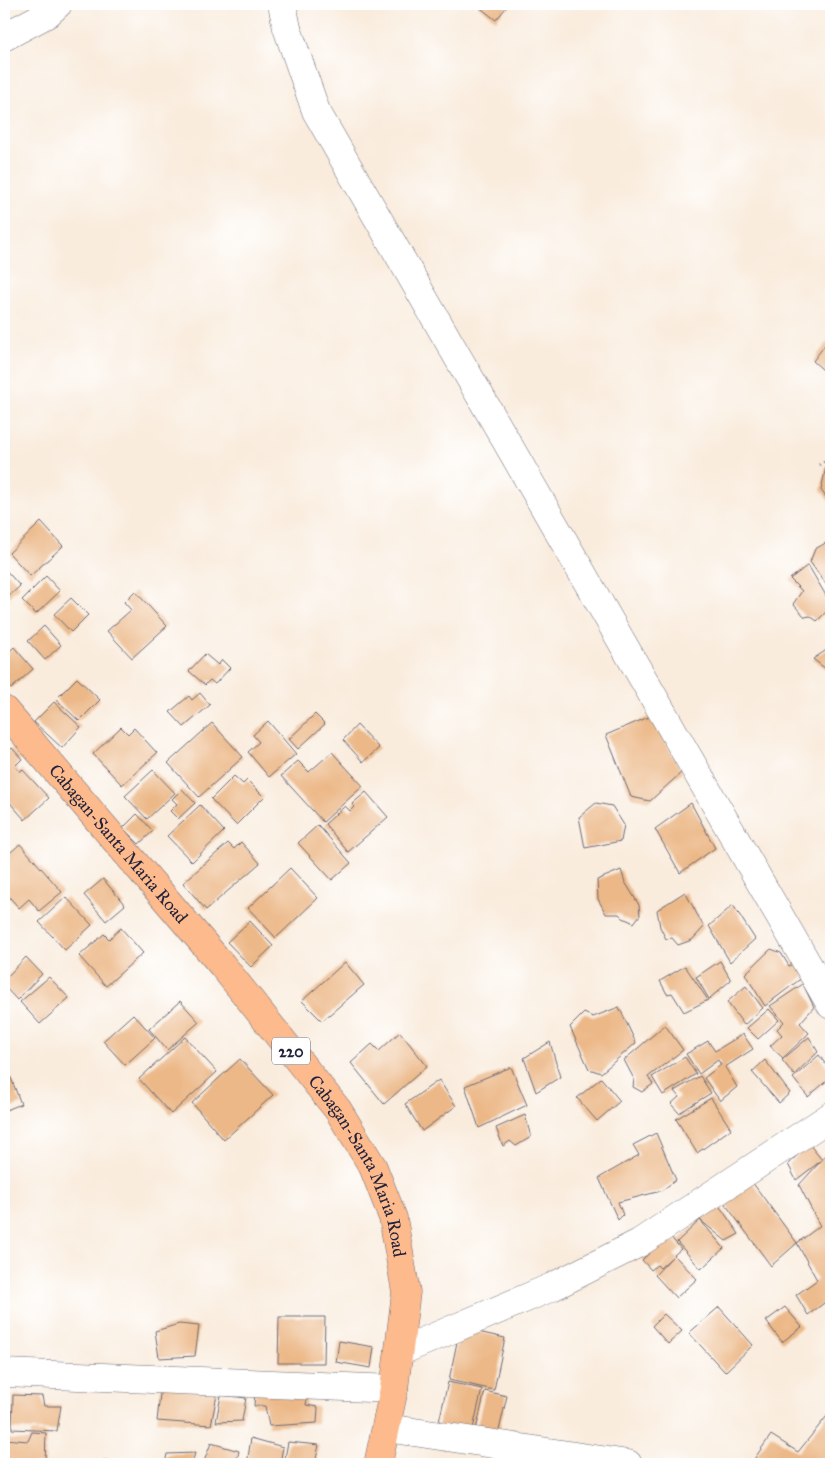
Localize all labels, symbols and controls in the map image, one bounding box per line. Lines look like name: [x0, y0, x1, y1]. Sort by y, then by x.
street label: Cabagan-Santa Maria Road: [44, 760, 193, 928]
road number: 220: [272, 1038, 310, 1064]
street label: Cabagan-Santa Maria Road: [303, 1071, 411, 1259]

